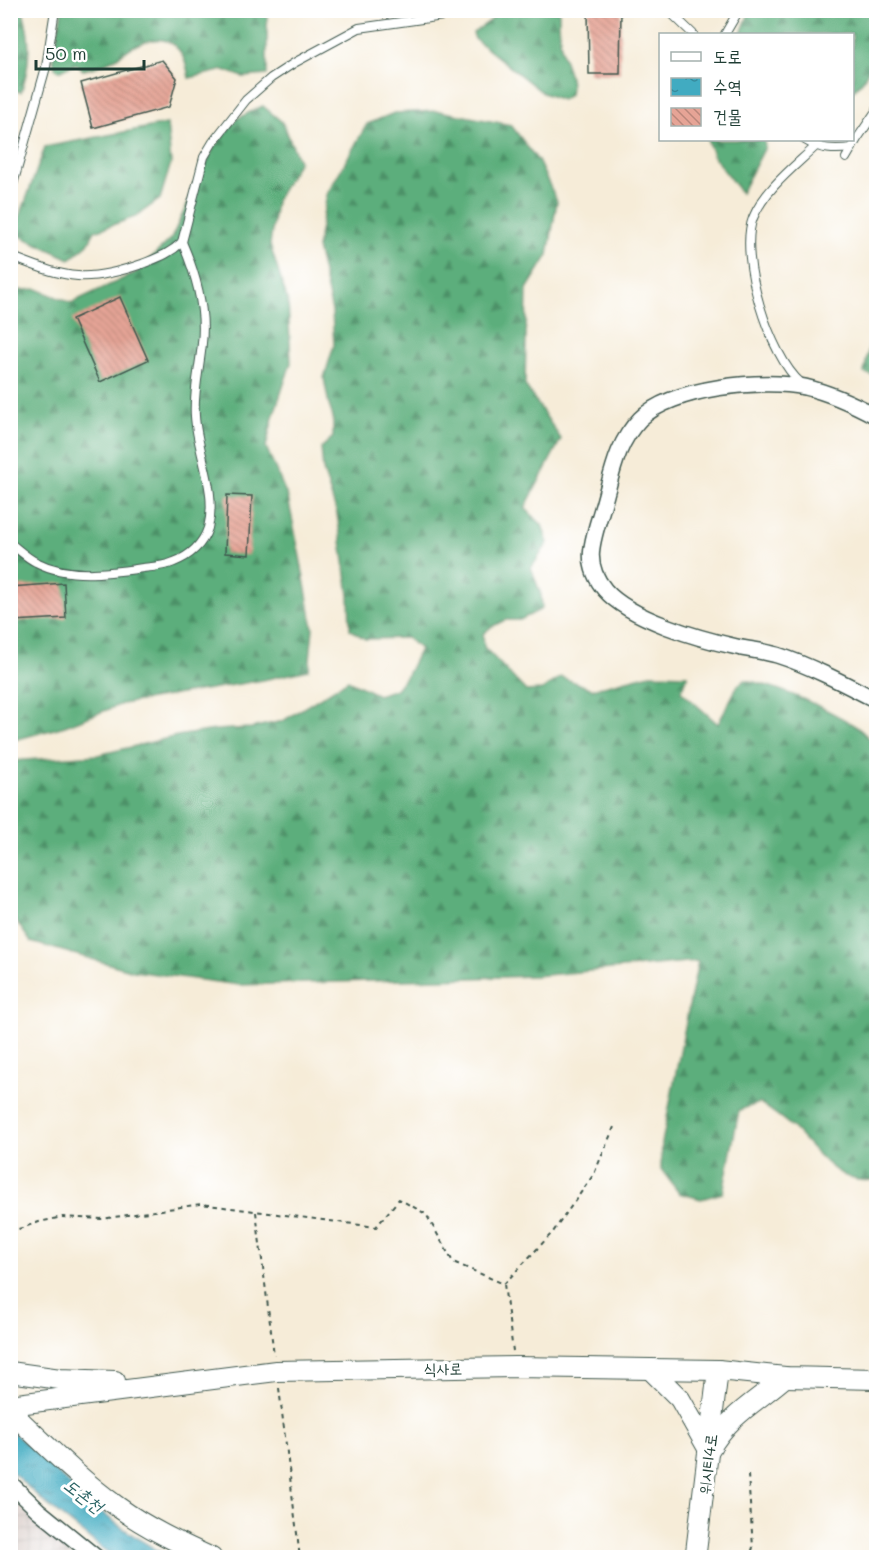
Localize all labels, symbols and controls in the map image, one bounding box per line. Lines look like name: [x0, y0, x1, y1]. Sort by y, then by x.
scale bar: [36, 33, 144, 71]
legend: [659, 33, 854, 141]
text: 50 m: [45, 41, 87, 65]
text: 도로: [713, 44, 742, 68]
text: 수역: [713, 74, 742, 98]
text: 건물: [713, 104, 742, 128]
street label: 식사로: [424, 1357, 462, 1379]
street label: 위시티4로: [693, 1432, 721, 1496]
water label: 도촌천: [59, 1472, 110, 1519]

